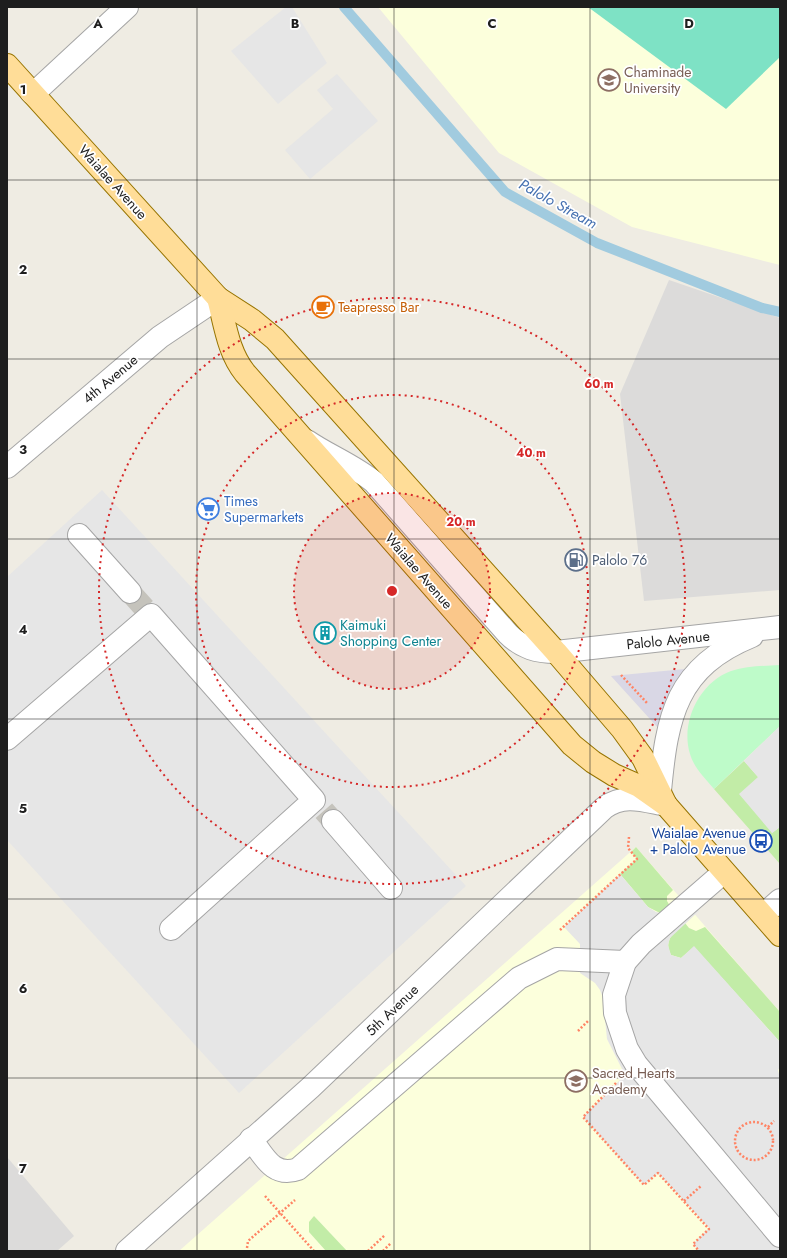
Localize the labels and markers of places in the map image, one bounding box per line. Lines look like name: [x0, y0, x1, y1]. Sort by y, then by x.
place label: Chaminade University: [624, 62, 692, 98]
school or university icon: Chaminade University: [596, 67, 622, 93]
cafe icon: Teapresso Bar: [310, 294, 336, 320]
place label: Teapresso Bar: [338, 297, 420, 317]
place label: Times Supermarkets: [224, 491, 304, 527]
supermarket icon: Times Supermarkets: [195, 496, 221, 522]
fuel station icon: Palolo 76: [563, 547, 589, 573]
place label: Palolo 76: [592, 550, 647, 570]
centre of rings: [385, 584, 399, 598]
place label: Kaimuki Shopping Center: [340, 615, 442, 651]
building icon: Kaimuki Shopping Center: [312, 620, 338, 646]
place label: Waialae Avenue + Palolo Avenue: [650, 823, 746, 859]
bus stop icon: Waialae Avenue + Palolo Avenue: [748, 828, 774, 854]
place label: Sacred Hearts Academy: [592, 1063, 675, 1099]
school or university icon: Sacred Hearts Academy: [563, 1068, 589, 1094]

